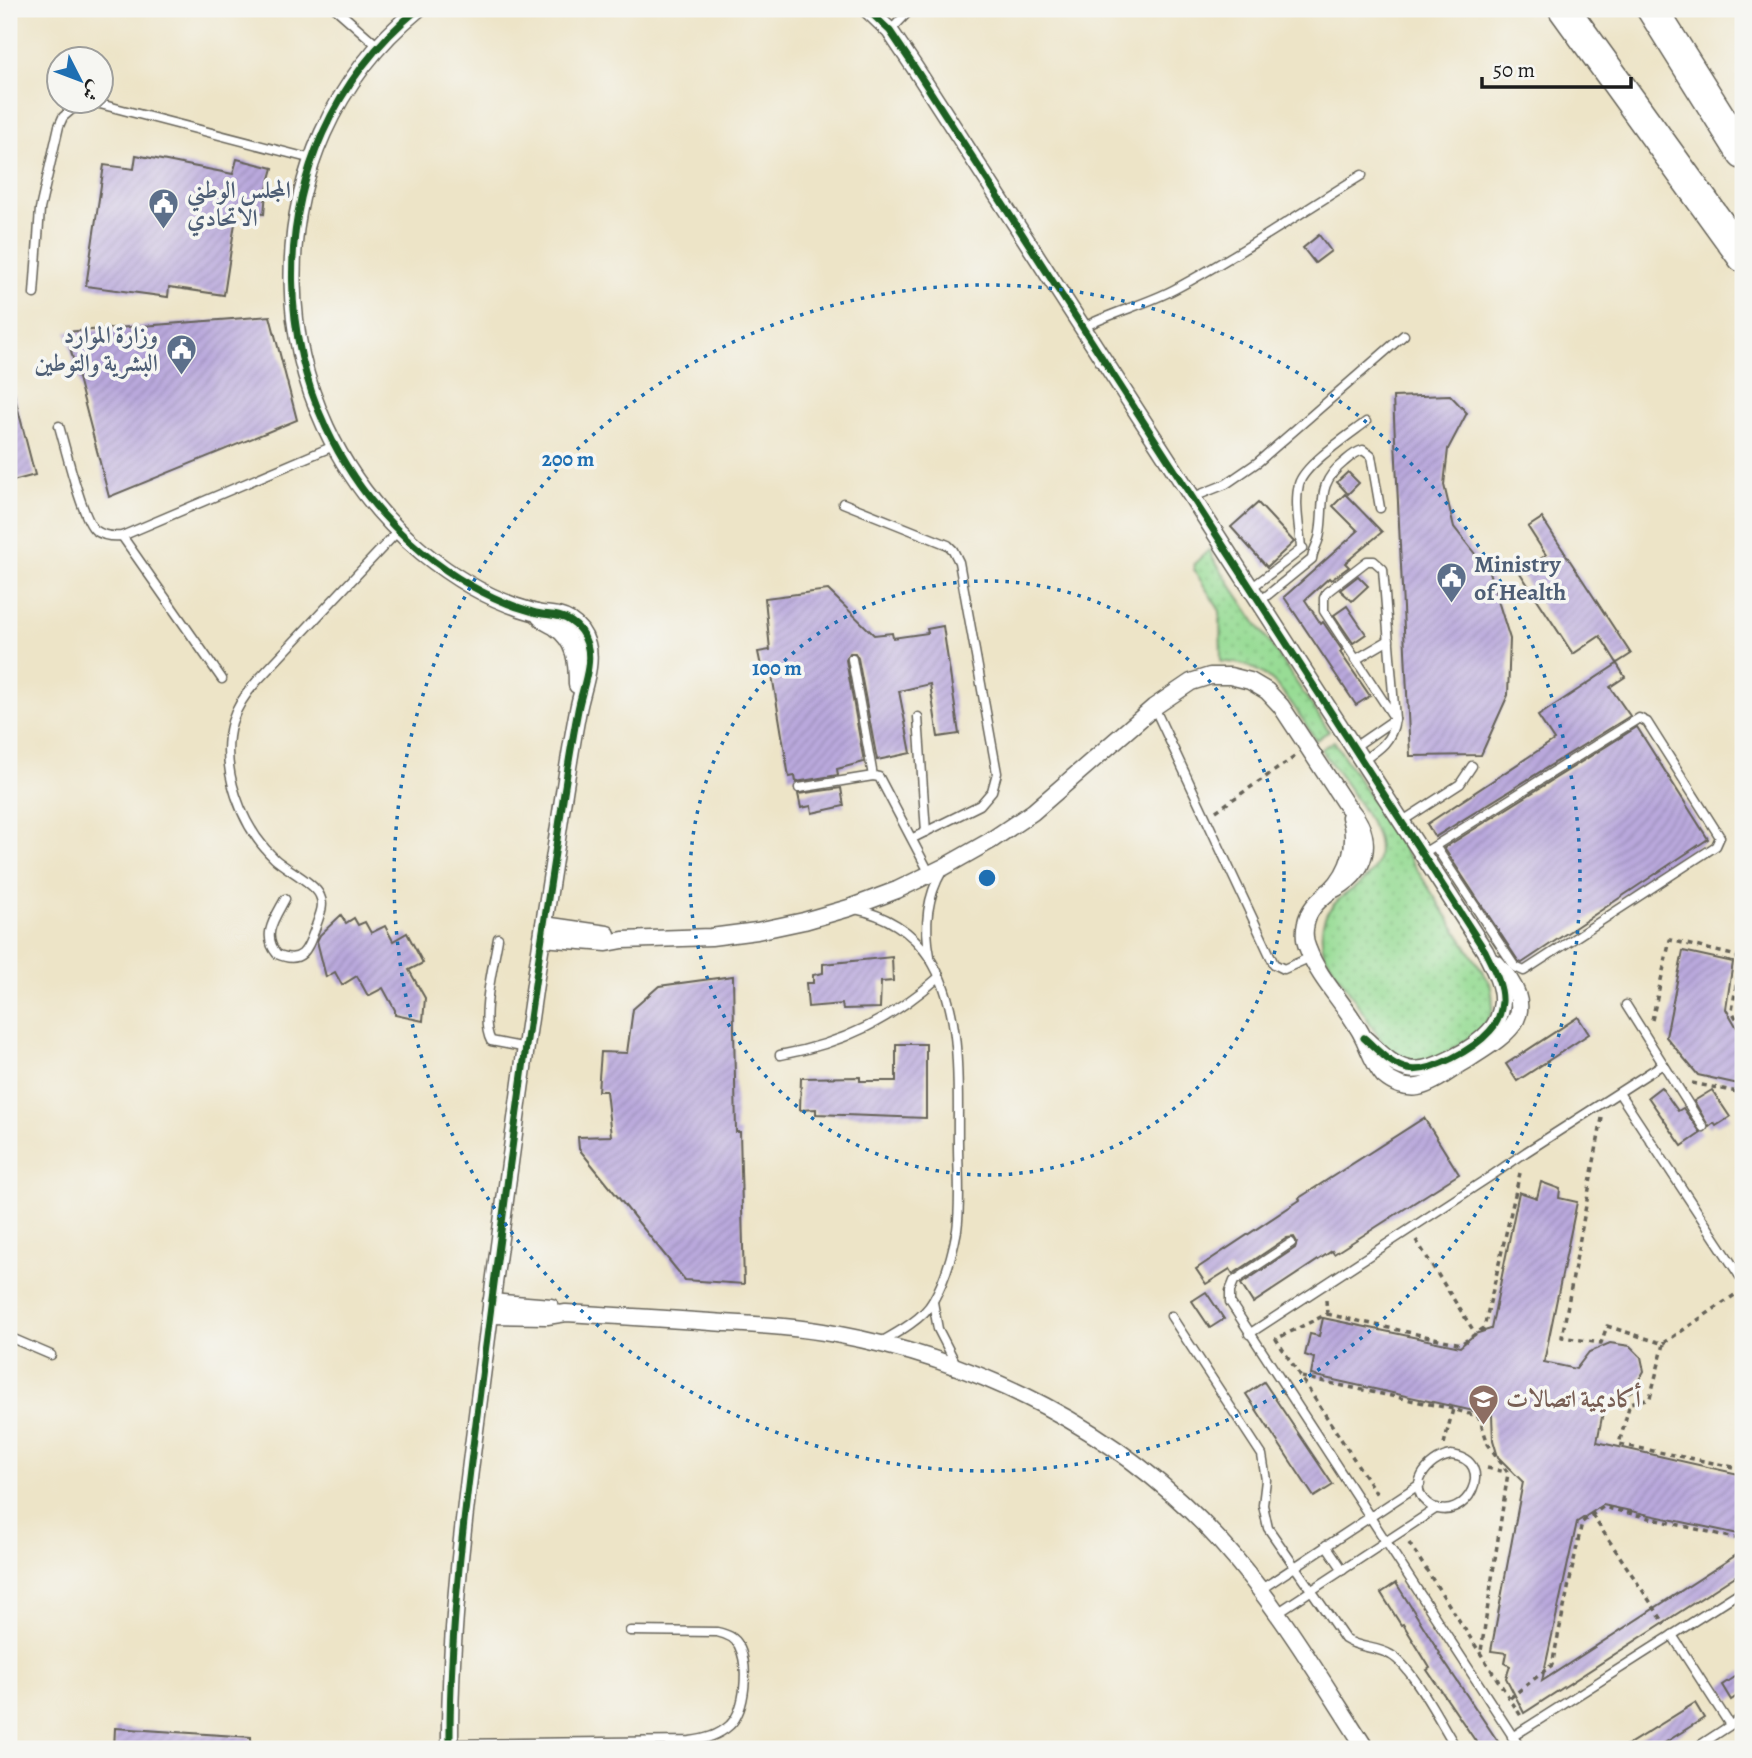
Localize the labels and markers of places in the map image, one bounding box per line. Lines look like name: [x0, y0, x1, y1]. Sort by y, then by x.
place label: المجلس الوطني الاتحادي: [187, 174, 291, 237]
public building icon: المجلس الوطني الاتحادي: [147, 187, 181, 231]
place label: وزارة الموارد البشرية والتوطين: [35, 319, 158, 379]
public building icon: وزارة الموارد البشرية والتوطين: [164, 332, 198, 376]
place label: Ministry of Health: [1474, 548, 1566, 608]
public building icon: Ministry of Health: [1434, 561, 1468, 605]
centre of rings: [975, 866, 999, 890]
school or university icon: أكاديمية اتصالات: [1466, 1382, 1500, 1426]
place label: أكاديمية اتصالات: [1506, 1382, 1641, 1415]

